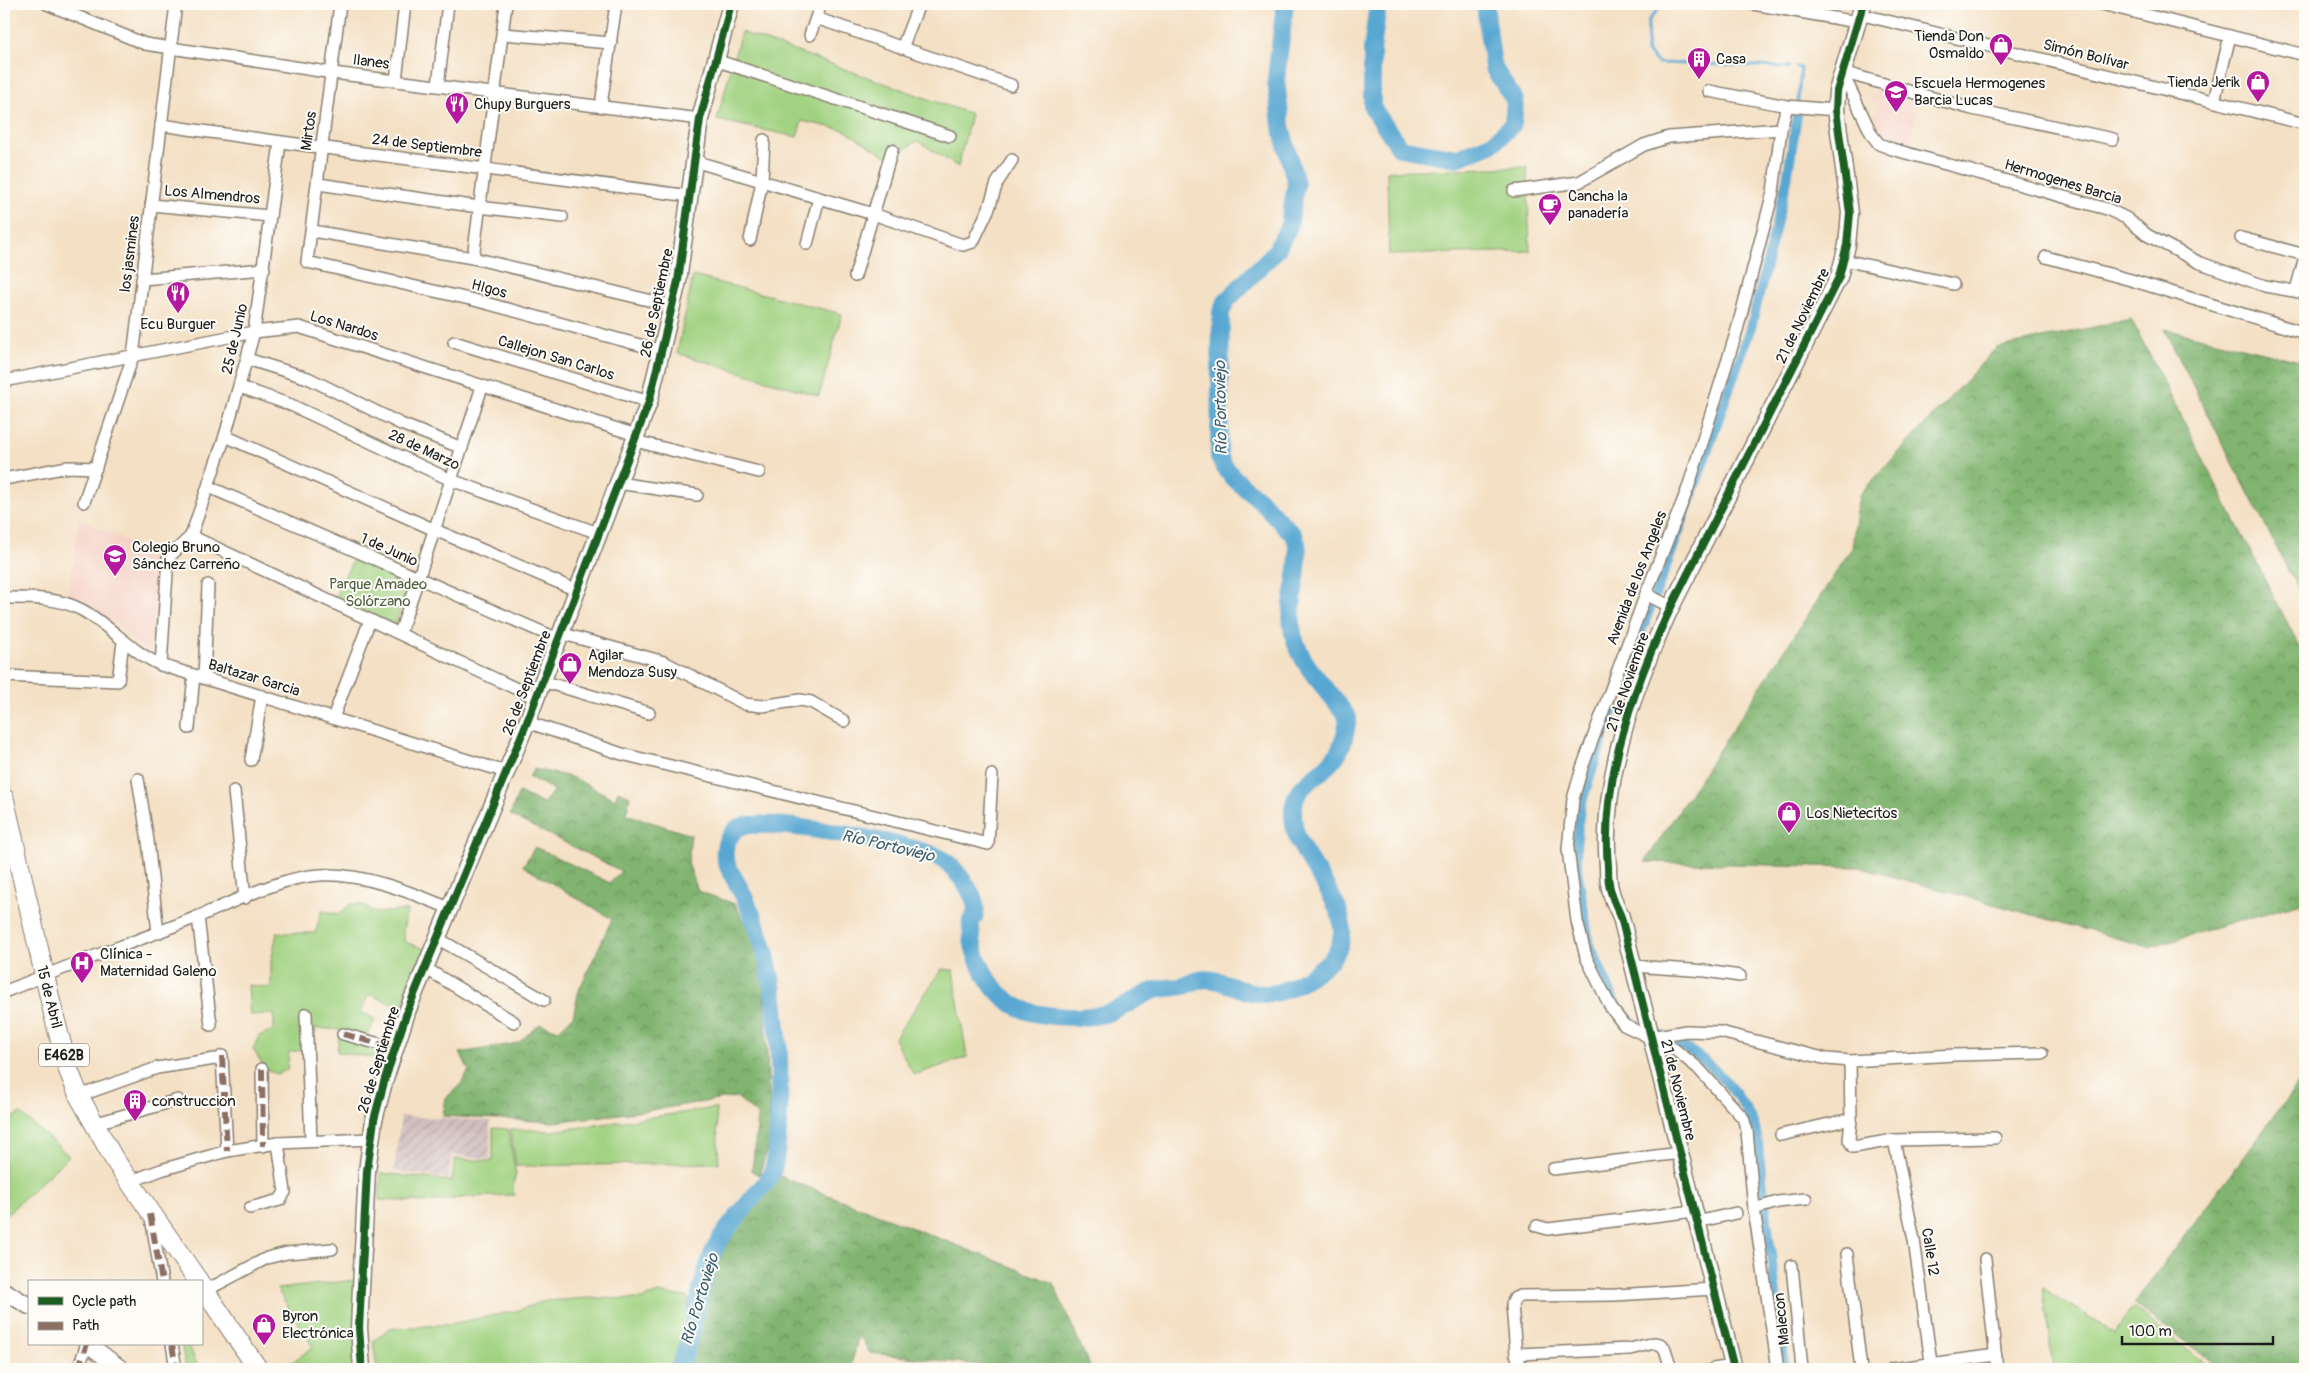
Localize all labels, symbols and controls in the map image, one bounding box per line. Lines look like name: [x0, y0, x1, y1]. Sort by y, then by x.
place label: Tienda Don Osmaldo: [1914, 27, 1984, 63]
shop icon: Tienda Don Osmaldo: [1988, 32, 2014, 66]
street label: Simón Bolívar: [2041, 35, 2131, 75]
building icon: Casa: [1686, 46, 1712, 80]
street label: Ilanes: [352, 50, 391, 74]
place label: Casa: [1716, 50, 1746, 69]
shop icon: Tienda Jerik: [2245, 69, 2271, 103]
place label: Tienda Jerik: [2167, 73, 2241, 92]
place label: Escuela Hermogenes Barcia Lucas: [1914, 74, 2045, 110]
school or university icon: Escuela Hermogenes Barcia Lucas: [1883, 79, 1909, 113]
restaurant icon: Chupy Burguers: [444, 91, 470, 125]
place label: Chupy Burguers: [474, 95, 571, 114]
street label: Mirtos: [297, 110, 321, 152]
street label: 24 de Septiembre: [371, 130, 484, 162]
street label: Hermogenes Barcia: [2002, 155, 2124, 209]
street label: Los Almendros: [163, 181, 261, 209]
place label: Cancha la panadería: [1568, 187, 1629, 223]
cafe icon: Cancha la panadería: [1537, 192, 1563, 226]
street label: los jasmines: [116, 214, 144, 293]
street label: 26 de Septiembre: [636, 246, 678, 359]
street label: 21 de Noviembre: [1772, 265, 1835, 367]
street label: HIgos: [469, 275, 509, 303]
restaurant icon: Ecu Burguer: [165, 280, 191, 314]
street label: 25 de Junio: [218, 302, 252, 376]
street label: Los Nardos: [308, 307, 381, 345]
place label: Ecu Burguer: [140, 315, 216, 334]
street label: Callejon San Carlos: [495, 331, 617, 385]
water label: Río Portoviejo: [1210, 359, 1232, 455]
street label: 28 de Marzo: [385, 425, 463, 475]
street label: Avenida de los Angeles: [1603, 508, 1671, 648]
street label: 1 de Junio: [357, 529, 421, 571]
place label: Colegio Bruno Sánchez Carreño: [132, 538, 240, 574]
school or university icon: Colegio Bruno Sánchez Carreño: [102, 543, 128, 577]
park label: Parque Amadeo Solórzano: [329, 575, 427, 611]
street label: 26 de Septiembre: [498, 627, 556, 738]
street label: 21 de Noviembre: [1602, 629, 1654, 734]
place label: Agilar Mendoza Susy: [588, 646, 678, 682]
shop icon: Agilar Mendoza Susy: [557, 651, 583, 685]
street label: Baltazar Garcia: [206, 655, 302, 701]
shop icon: Los Nietecitos: [1776, 800, 1802, 834]
place label: Los Nietecitos: [1806, 804, 1898, 823]
water label: Río Portoviejo: [840, 826, 938, 867]
place label: Clínica - Maternidad Galeno: [100, 945, 217, 981]
hospital icon: Clínica - Maternidad Galeno: [69, 950, 95, 984]
street label: 15 de Abril: [32, 964, 66, 1030]
street label: 26 de Septiembre: [354, 1004, 404, 1116]
street label: 21 de Noviembre: [1656, 1037, 1700, 1143]
road number: E462B: [39, 1044, 89, 1066]
building icon: construccion: [122, 1088, 148, 1122]
place label: construccion: [152, 1092, 236, 1111]
street label: Calle 12: [1917, 1227, 1943, 1277]
water label: Río Portoviejo: [677, 1250, 724, 1347]
legend: [28, 1280, 202, 1346]
text: Cycle path: [72, 1292, 136, 1311]
street label: Malecon: [1770, 1292, 1794, 1346]
place label: Byron Electrónica: [282, 1307, 354, 1343]
shop icon: Byron Electrónica: [251, 1312, 277, 1346]
scale bar: [2122, 1313, 2273, 1345]
text: Path: [72, 1316, 99, 1335]
text: 100 m: [2129, 1322, 2172, 1341]

